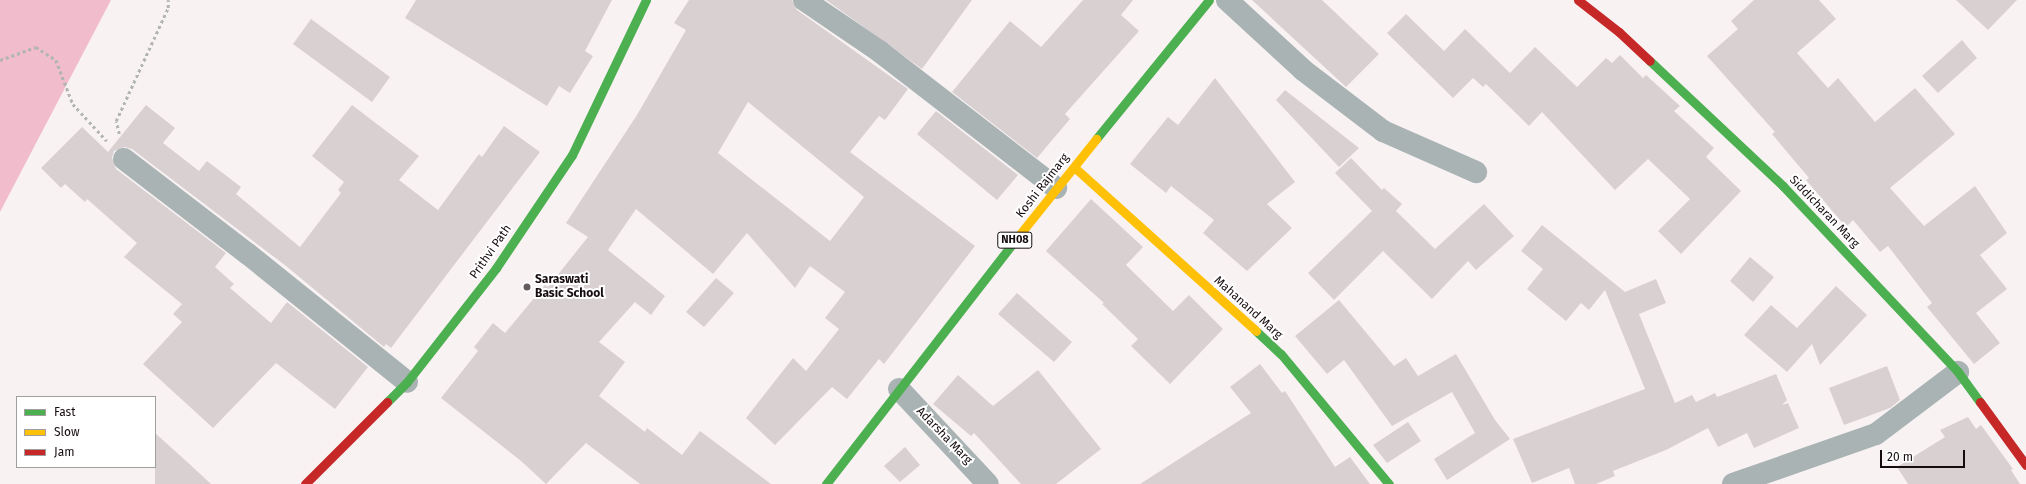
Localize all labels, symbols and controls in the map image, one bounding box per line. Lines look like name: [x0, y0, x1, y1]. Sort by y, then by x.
street label: Koshi Rajmarg: [1013, 151, 1073, 221]
street label: Siddicharan Marg: [1786, 173, 1862, 251]
street label: Prithvi Path: [467, 222, 515, 282]
road number: NH08: [997, 231, 1033, 249]
place label: Saraswati Basic School: [535, 273, 604, 301]
street label: Mahanand Marg: [1211, 274, 1285, 342]
marker: Saraswati Basic School: [522, 282, 532, 292]
legend: [16, 396, 156, 468]
street label: Adarsha Marg: [913, 404, 975, 468]
text: Fast: [54, 405, 76, 419]
text: Slow: [54, 425, 80, 439]
scale bar: [1882, 442, 1967, 468]
text: Jam: [54, 445, 74, 459]
text: 20 m: [1887, 450, 1913, 464]

